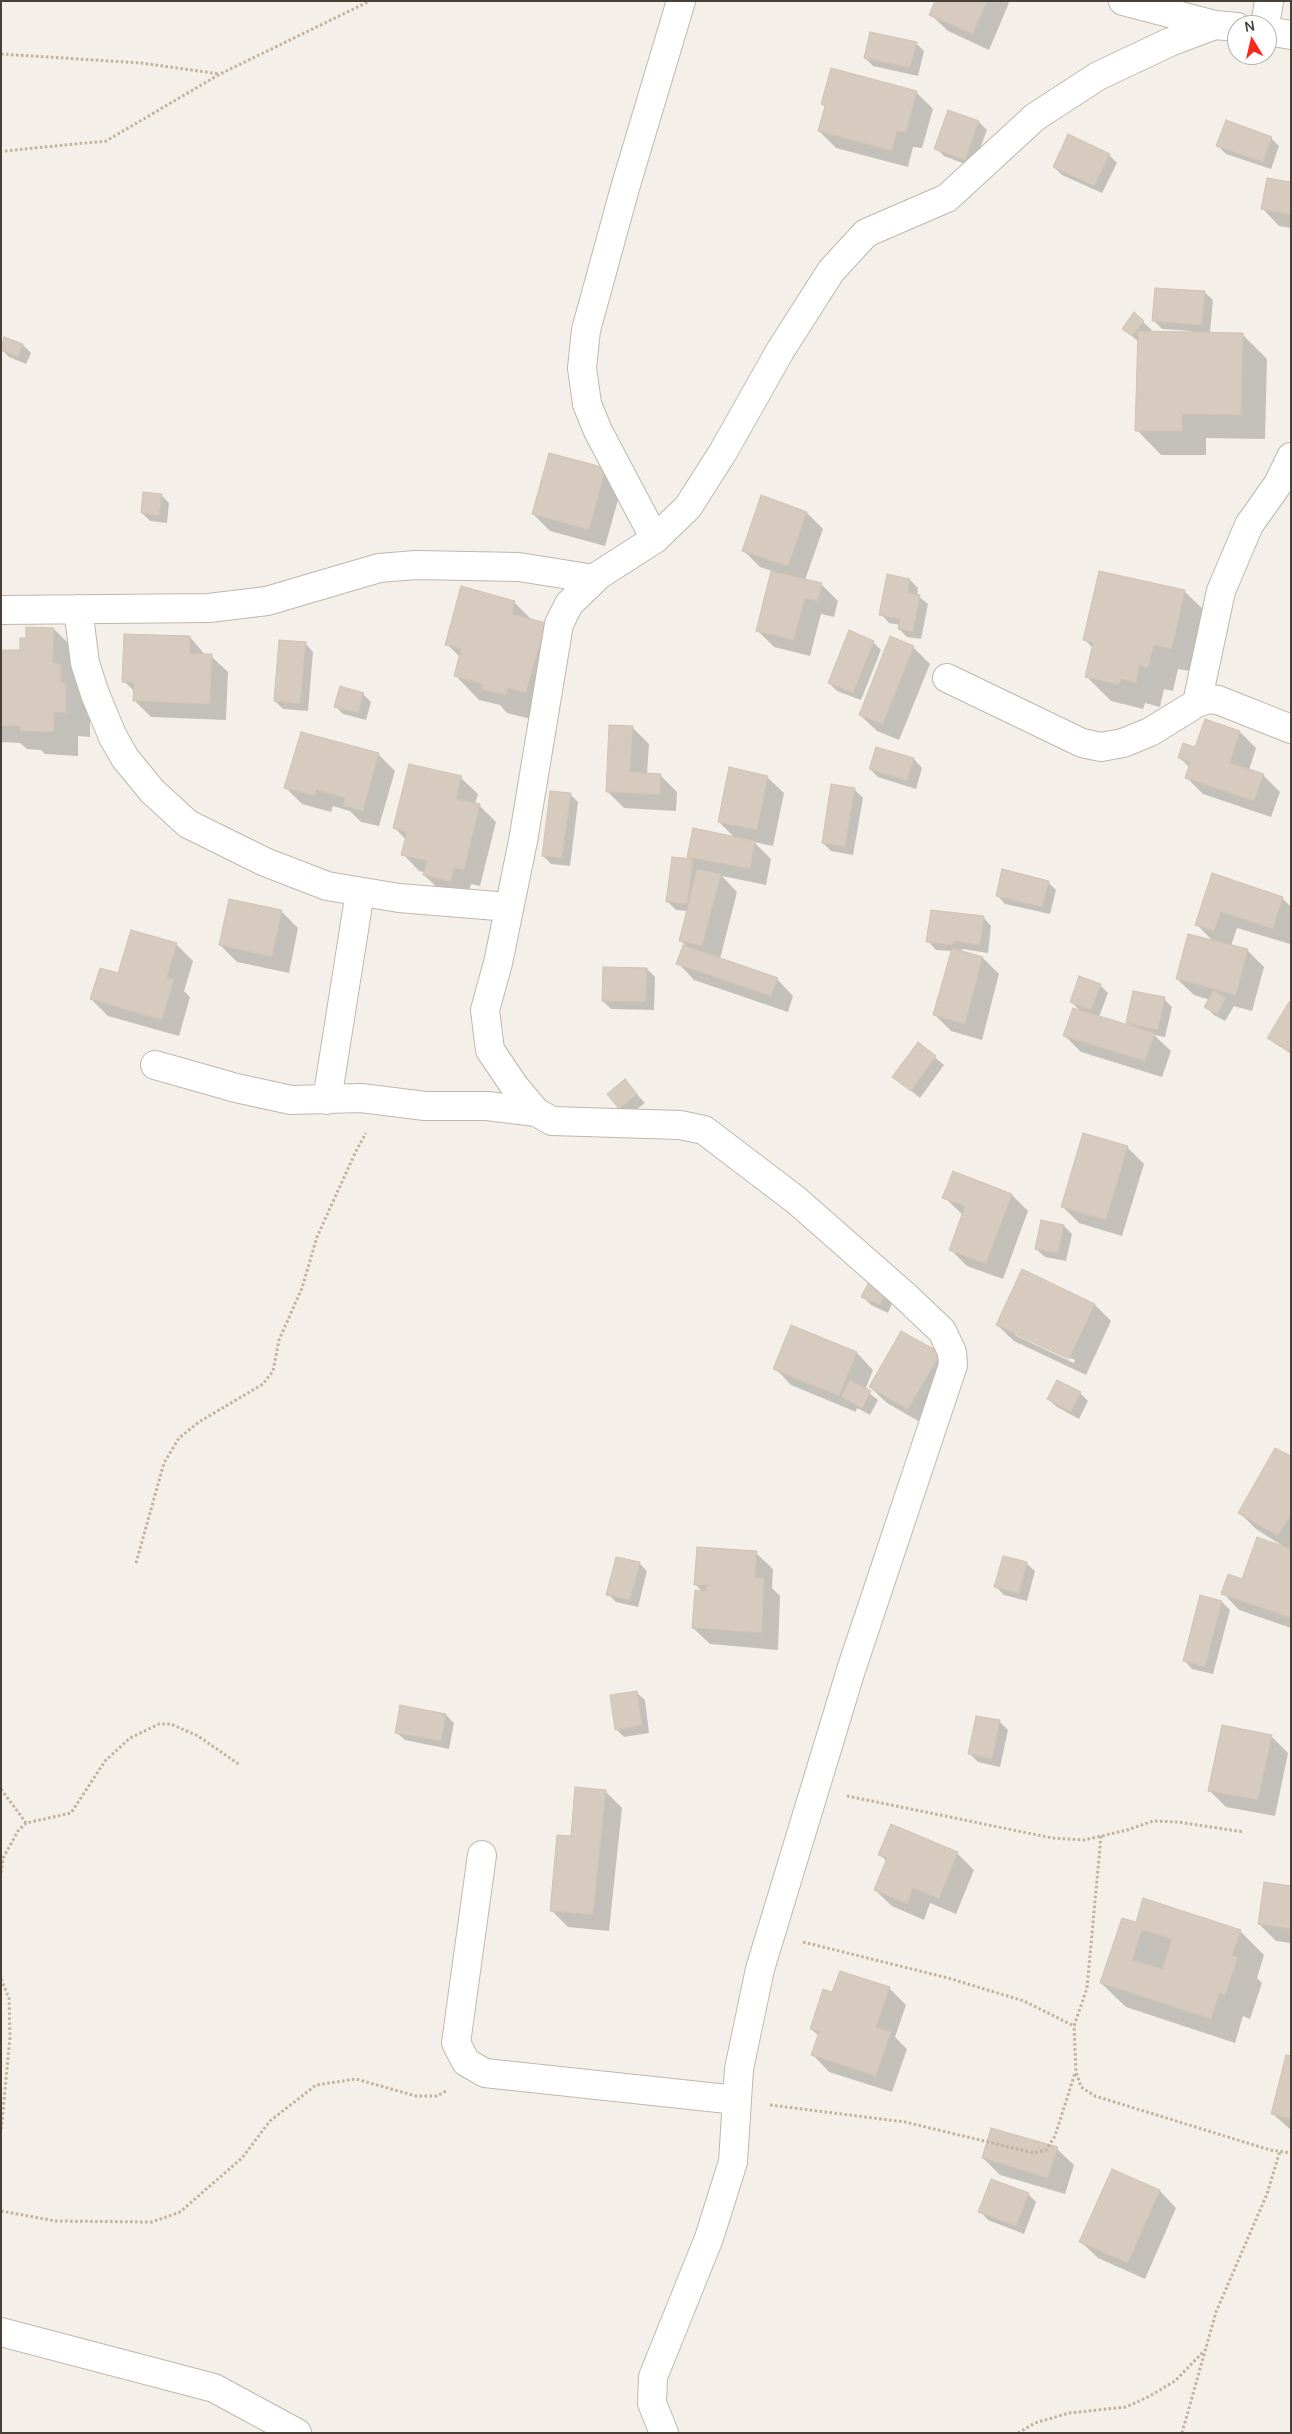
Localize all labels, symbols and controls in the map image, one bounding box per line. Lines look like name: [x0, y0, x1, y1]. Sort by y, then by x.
north arrow: [1227, 15, 1277, 65]
text: N: [1243, 16, 1256, 36]

